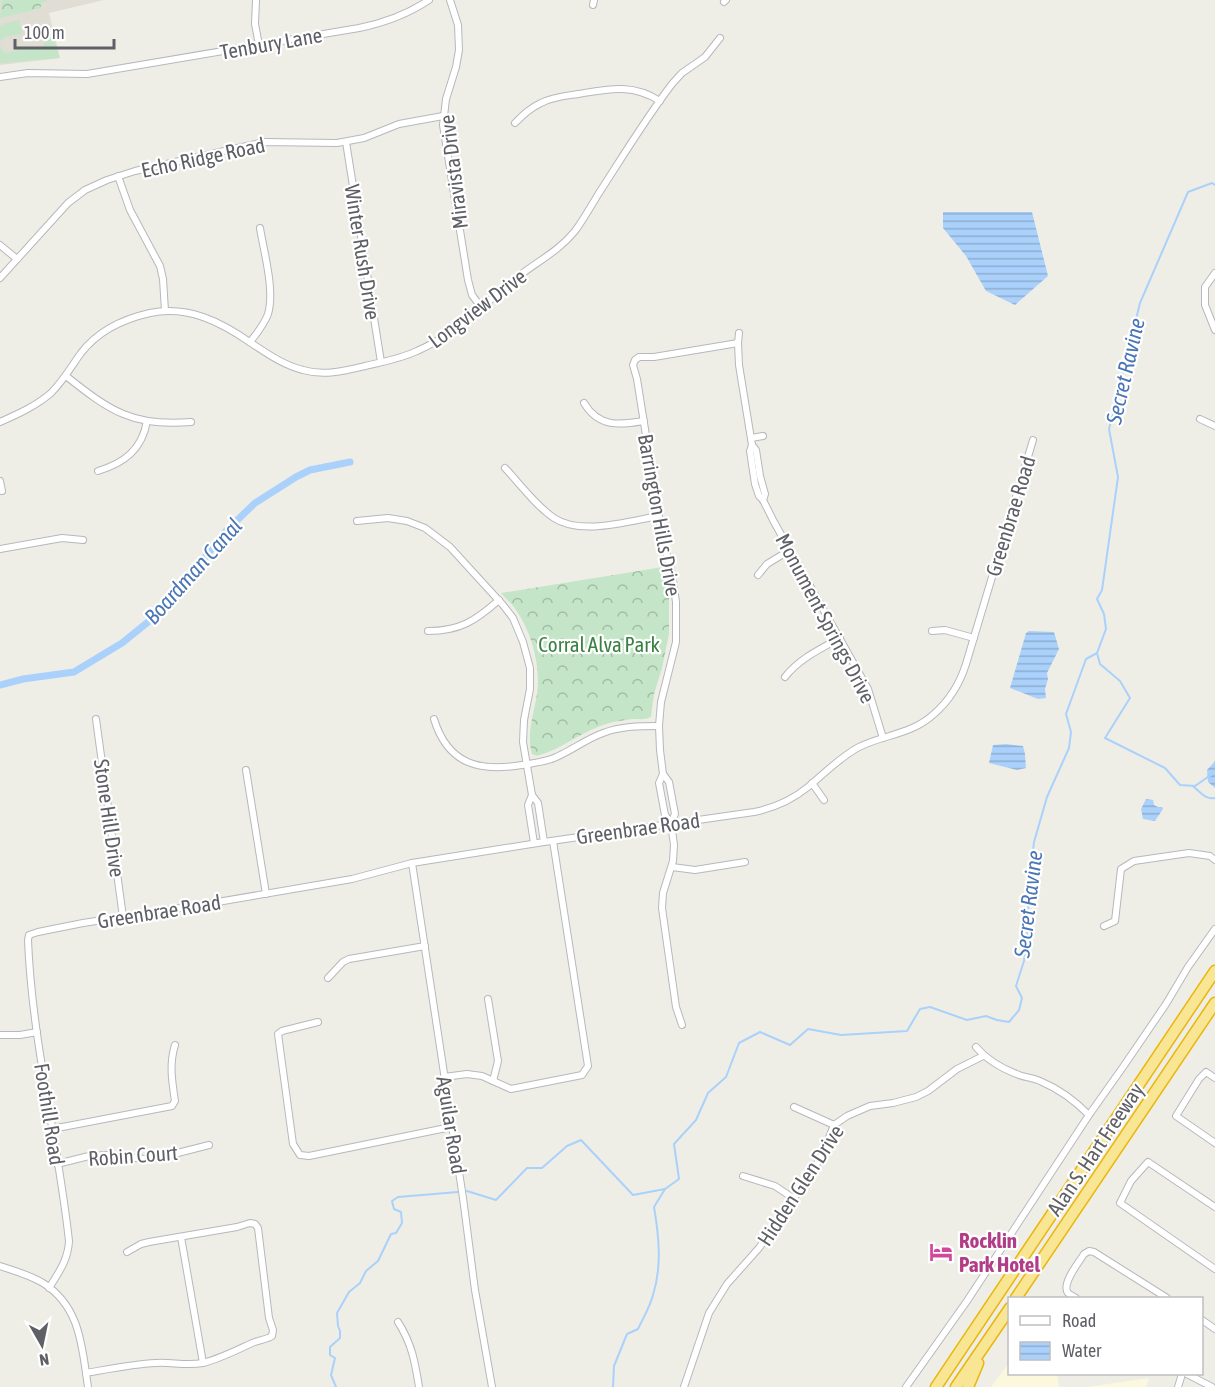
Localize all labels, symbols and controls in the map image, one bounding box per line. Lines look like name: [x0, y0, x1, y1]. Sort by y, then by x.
scale bar: [15, 12, 114, 50]
text: 100 m: [24, 22, 65, 43]
street label: Tenbury Lane: [218, 22, 324, 64]
street label: Miravista Drive: [434, 114, 472, 230]
street label: Echo Ridge Road: [139, 132, 267, 182]
street label: Winter Rush Drive: [340, 183, 386, 321]
street label: Longview Drive: [423, 263, 531, 353]
water label: Secret Ravine: [1100, 315, 1150, 428]
street label: Barrington Hills Drive: [634, 432, 686, 598]
street label: Greenbrae Road: [980, 453, 1040, 579]
water label: Boardman Canal: [139, 513, 247, 629]
street label: Monument Springs Drive: [771, 529, 881, 707]
park label: Corral Alva Park: [538, 632, 660, 656]
street label: Stone Hill Drive: [90, 757, 130, 879]
street label: Greenbrae Road: [575, 807, 701, 849]
water label: Secret Ravine: [1008, 849, 1047, 960]
street label: Greenbrae Road: [96, 889, 222, 933]
street label: Foothill Road: [30, 1061, 70, 1167]
street label: Aguilar Road: [432, 1074, 472, 1176]
street label: Alan S. Hart Freeway: [1042, 1078, 1148, 1220]
street label: Hidden Glen Drive: [752, 1120, 848, 1250]
street label: Robin Court: [87, 1140, 179, 1170]
place label: Rocklin Park Hotel: [959, 1228, 1040, 1276]
hotel icon: Rocklin Park Hotel: [928, 1239, 954, 1265]
legend: [1008, 1297, 1203, 1375]
text: Road: [1062, 1310, 1096, 1331]
north arrow: [12, 1315, 72, 1375]
text: Water: [1062, 1340, 1102, 1361]
text: N: [38, 1350, 50, 1369]

